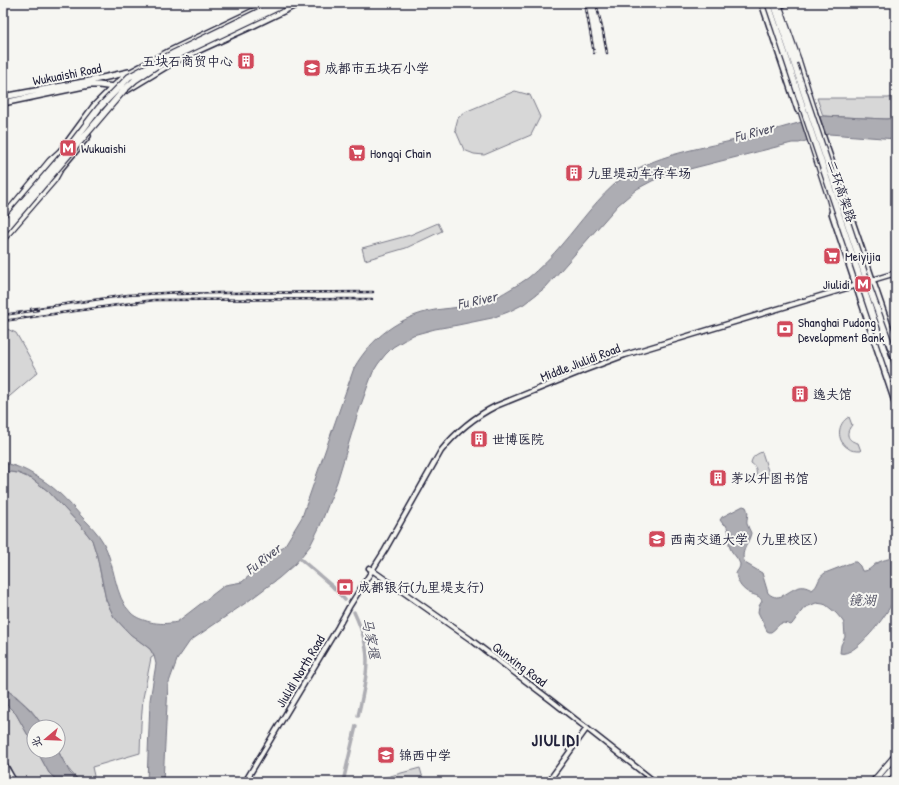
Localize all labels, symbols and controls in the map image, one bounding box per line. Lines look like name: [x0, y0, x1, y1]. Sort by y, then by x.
building icon: 五块石商贸中心: [236, 51, 256, 71]
place label: 五块石商贸中心: [142, 52, 233, 70]
school or university icon: 成都市五块石小学: [302, 58, 322, 78]
street label: Wukuaishi Road: [31, 59, 103, 89]
place label: 成都市五块石小学: [325, 59, 429, 77]
water label: Fu River: [732, 117, 777, 146]
metro station icon: Wukuaishi: [58, 138, 78, 158]
place label: Wukuaishi: [81, 139, 126, 157]
supermarket icon: Hongqi Chain: [347, 143, 367, 163]
place label: Hongqi Chain: [370, 144, 431, 162]
street label: 二环高架路: [823, 157, 861, 225]
building icon: 九里堤动车存车场: [564, 163, 584, 183]
place label: 九里堤动车存车场: [587, 164, 691, 182]
supermarket icon: Meiyijia: [822, 246, 842, 266]
place label: Meiyijia: [845, 247, 880, 265]
metro station icon: Jiulidi: [853, 274, 873, 294]
place label: Jiulidi: [823, 275, 850, 293]
water label: Fu River: [455, 286, 500, 313]
place label: Shanghai Pudong Development Bank: [798, 313, 885, 346]
bank icon: Shanghai Pudong Development Bank: [775, 319, 795, 339]
street label: Middle Jiulidi Road: [538, 339, 622, 385]
building icon: 逸夫馆: [790, 384, 810, 404]
place label: 逸夫馆: [813, 385, 852, 403]
building icon: 世博医院: [469, 429, 489, 449]
place label: 世博医院: [492, 430, 544, 448]
building icon: 茅以升图书馆: [708, 468, 728, 488]
place label: 茅以升图书馆: [731, 469, 809, 487]
school or university icon: 西南交通大学（九里校区）: [647, 529, 667, 549]
place label: 西南交通大学（九里校区）: [670, 530, 826, 548]
water label: Fu River: [241, 538, 286, 578]
bank icon: 成都银行(九里堤支行): [335, 577, 355, 597]
place label: 成都银行(九里堤支行): [358, 578, 484, 596]
water label: 镜湖: [848, 590, 878, 609]
water label: 马家堰: [358, 615, 386, 662]
street label: Jiulidi North Road: [271, 631, 329, 711]
street label: Qunxing Road: [489, 637, 551, 691]
north arrow: [26, 719, 66, 759]
district label: JIULIDI: [531, 728, 581, 751]
text: 北: [28, 735, 45, 750]
school or university icon: 锦西中学: [376, 745, 396, 765]
place label: 锦西中学: [399, 746, 451, 764]

